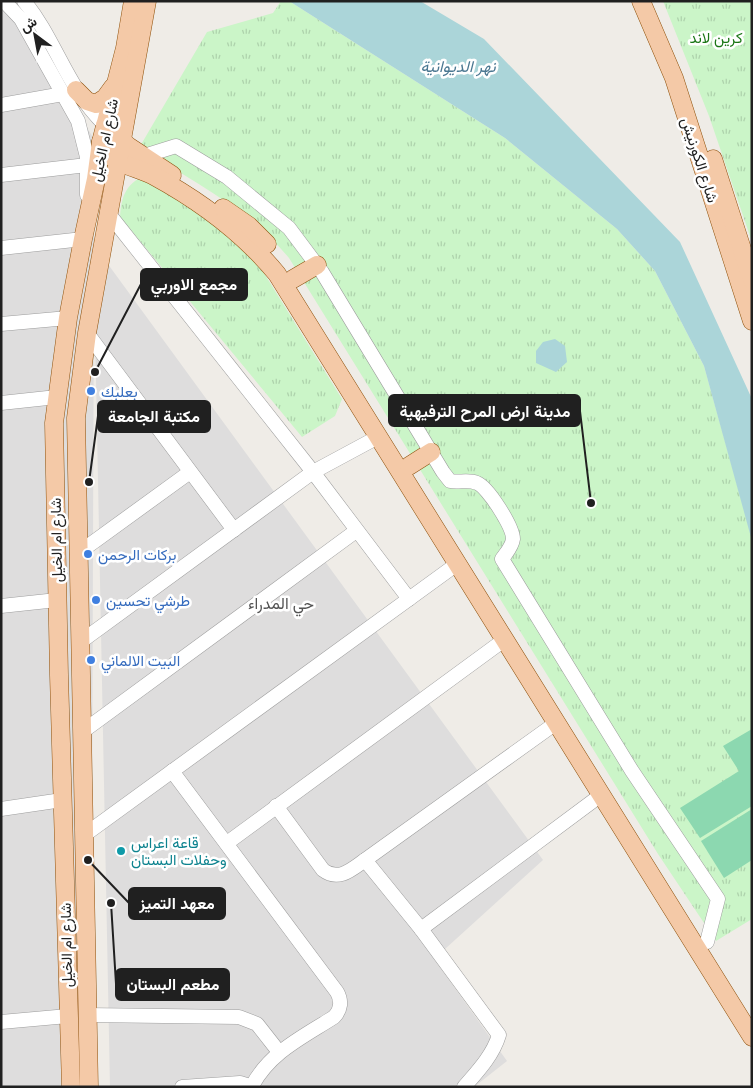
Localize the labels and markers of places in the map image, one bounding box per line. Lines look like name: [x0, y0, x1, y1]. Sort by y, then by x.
callout: مجمع الاوربي: [141, 269, 247, 300]
place label: بعلبك: [101, 382, 138, 401]
marker: بعلبك: [85, 385, 97, 397]
callout: مدينة ارض المرح الترفيهية: [389, 395, 580, 426]
callout: مكتبة الجامعة: [98, 401, 210, 432]
place label: بركات الرحمن: [98, 545, 176, 565]
marker: بركات الرحمن: [82, 548, 94, 560]
place label: طرشي تحسين: [106, 591, 190, 614]
marker: طرشي تحسين: [90, 594, 102, 606]
place label: البيت الالماني: [101, 651, 180, 674]
marker: البيت الالماني: [85, 654, 97, 666]
place label: قاعة اعراس وحفلات البستان: [131, 833, 227, 869]
marker: قاعة اعراس وحفلات البستان: [115, 845, 127, 857]
callout: معهد التميز: [129, 888, 225, 919]
callout: مطعم البستان: [116, 969, 229, 1000]

